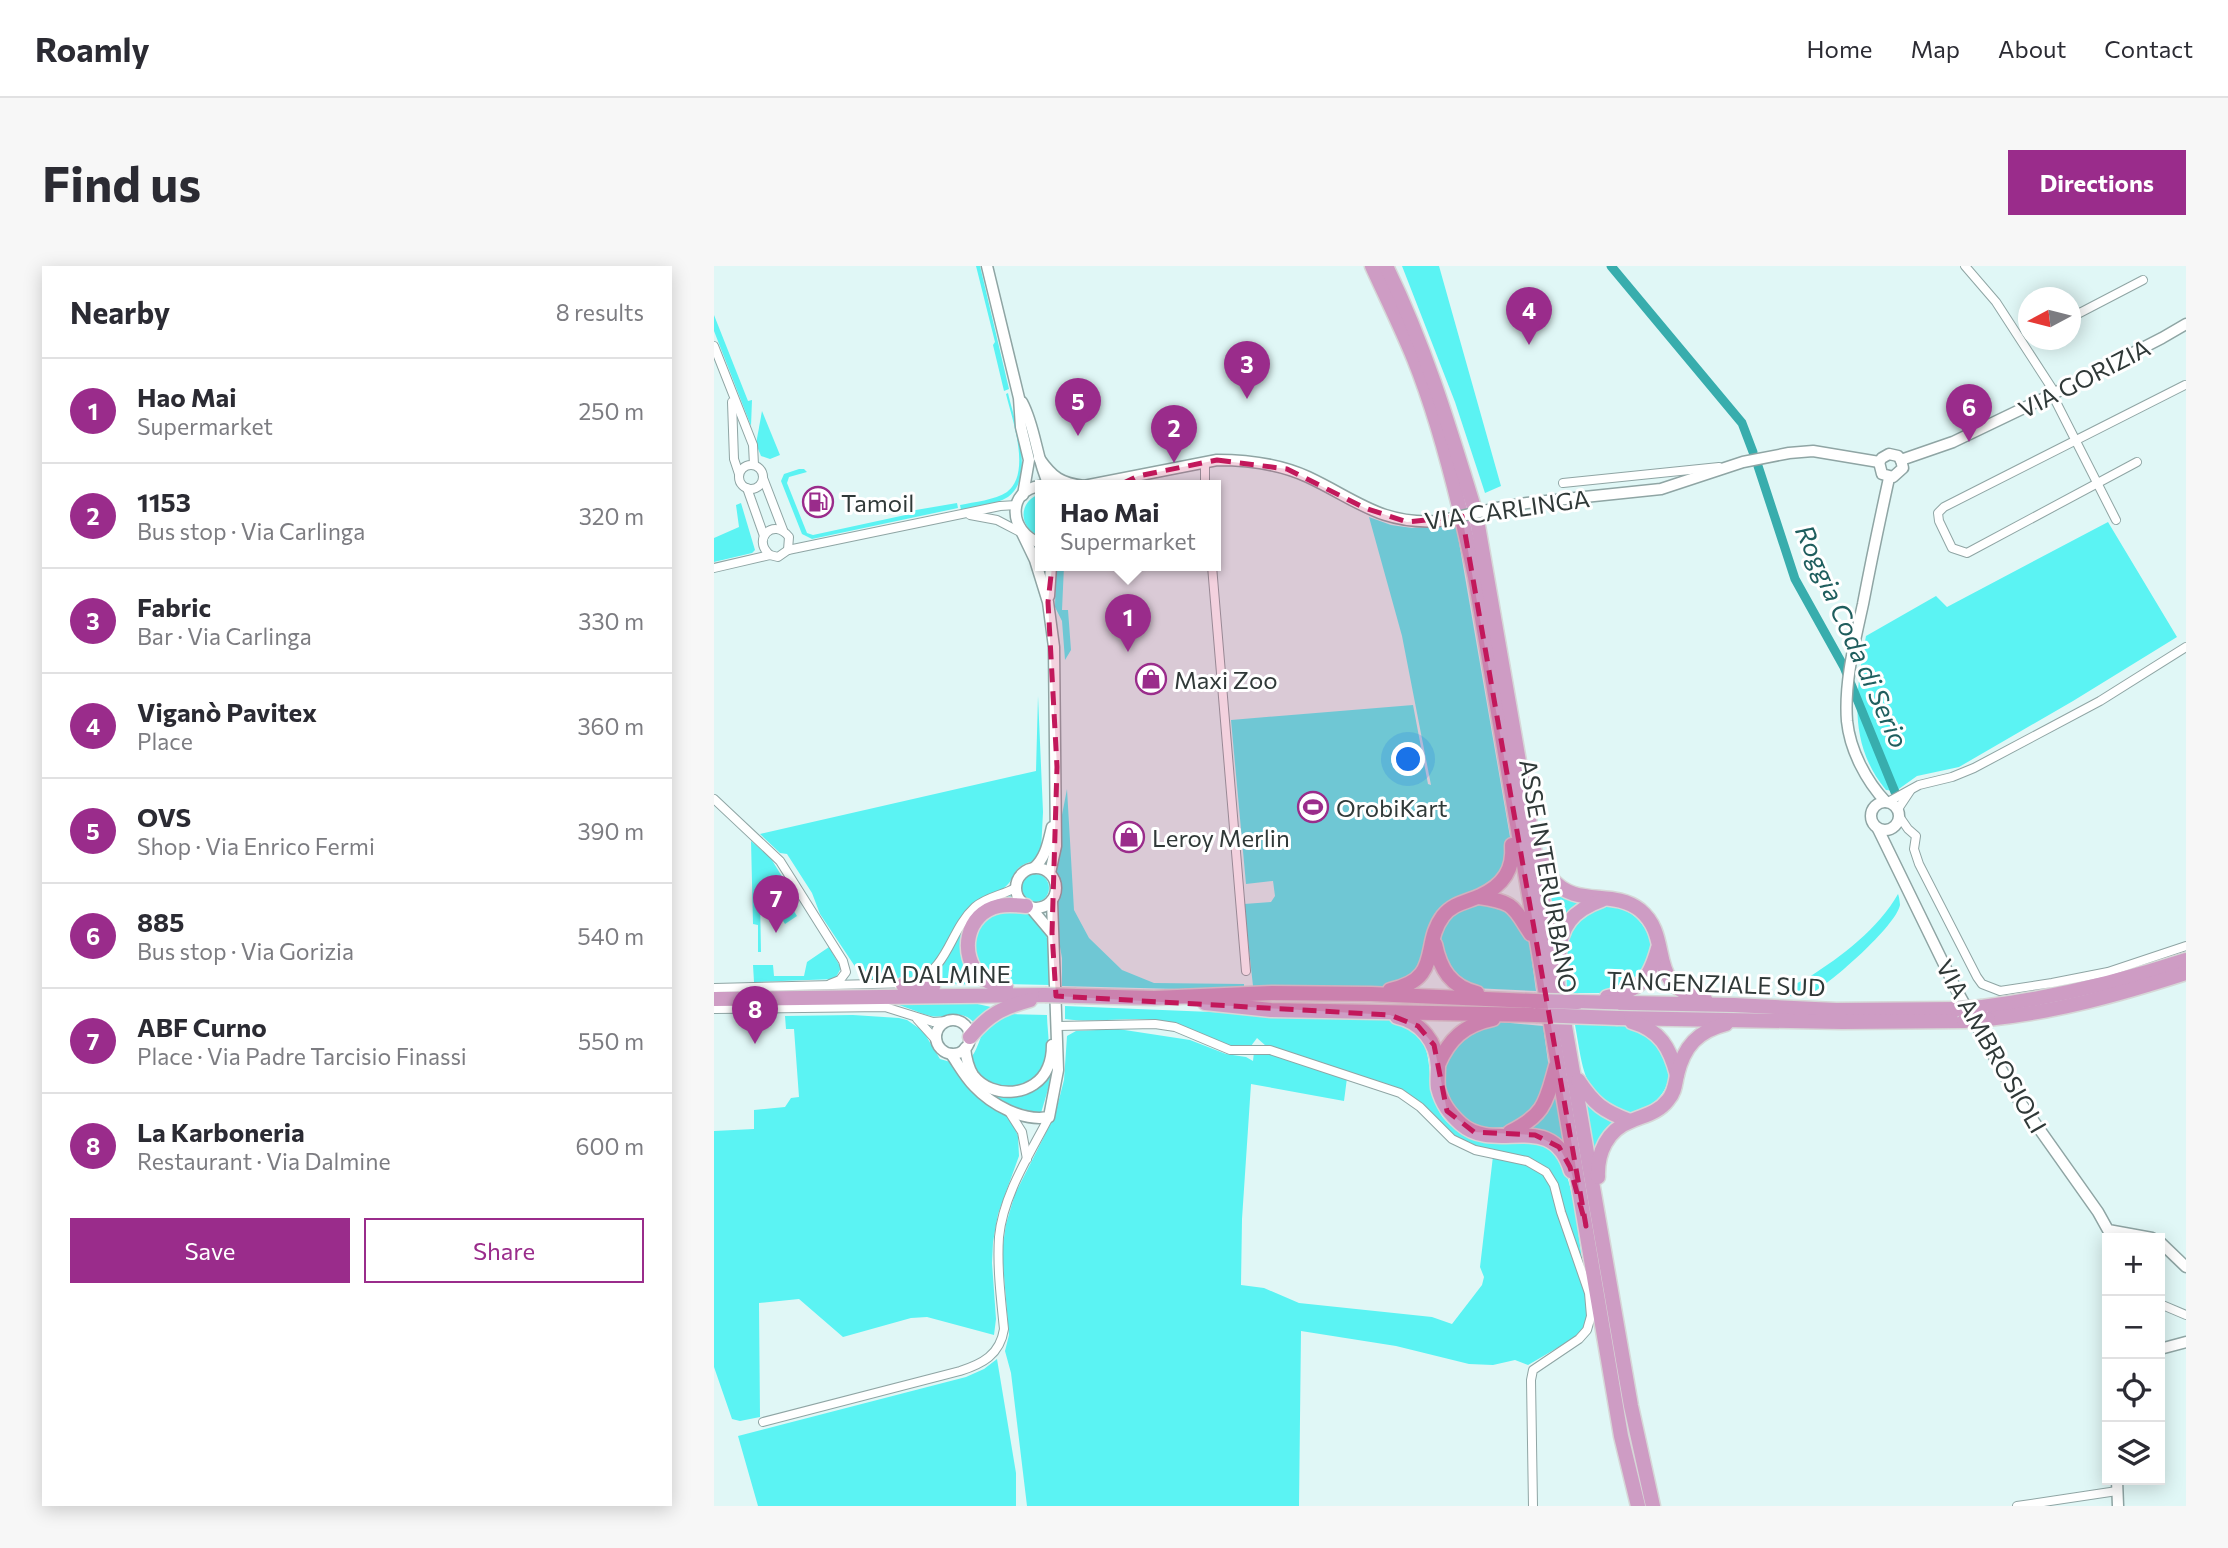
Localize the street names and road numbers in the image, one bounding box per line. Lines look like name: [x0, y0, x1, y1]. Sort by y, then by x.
street label: VIA GORIZIA: [2013, 332, 2155, 424]
street label: VIA CARLINGA: [1423, 483, 1591, 535]
street label: ASSE INTERURBANO: [1514, 757, 1584, 995]
street label: VIA AMBROSIOLI: [1931, 954, 2053, 1138]
street label: VIA DALMINE: [857, 959, 1011, 988]
street label: TANGENZIALE SUD: [1606, 965, 1826, 1001]

